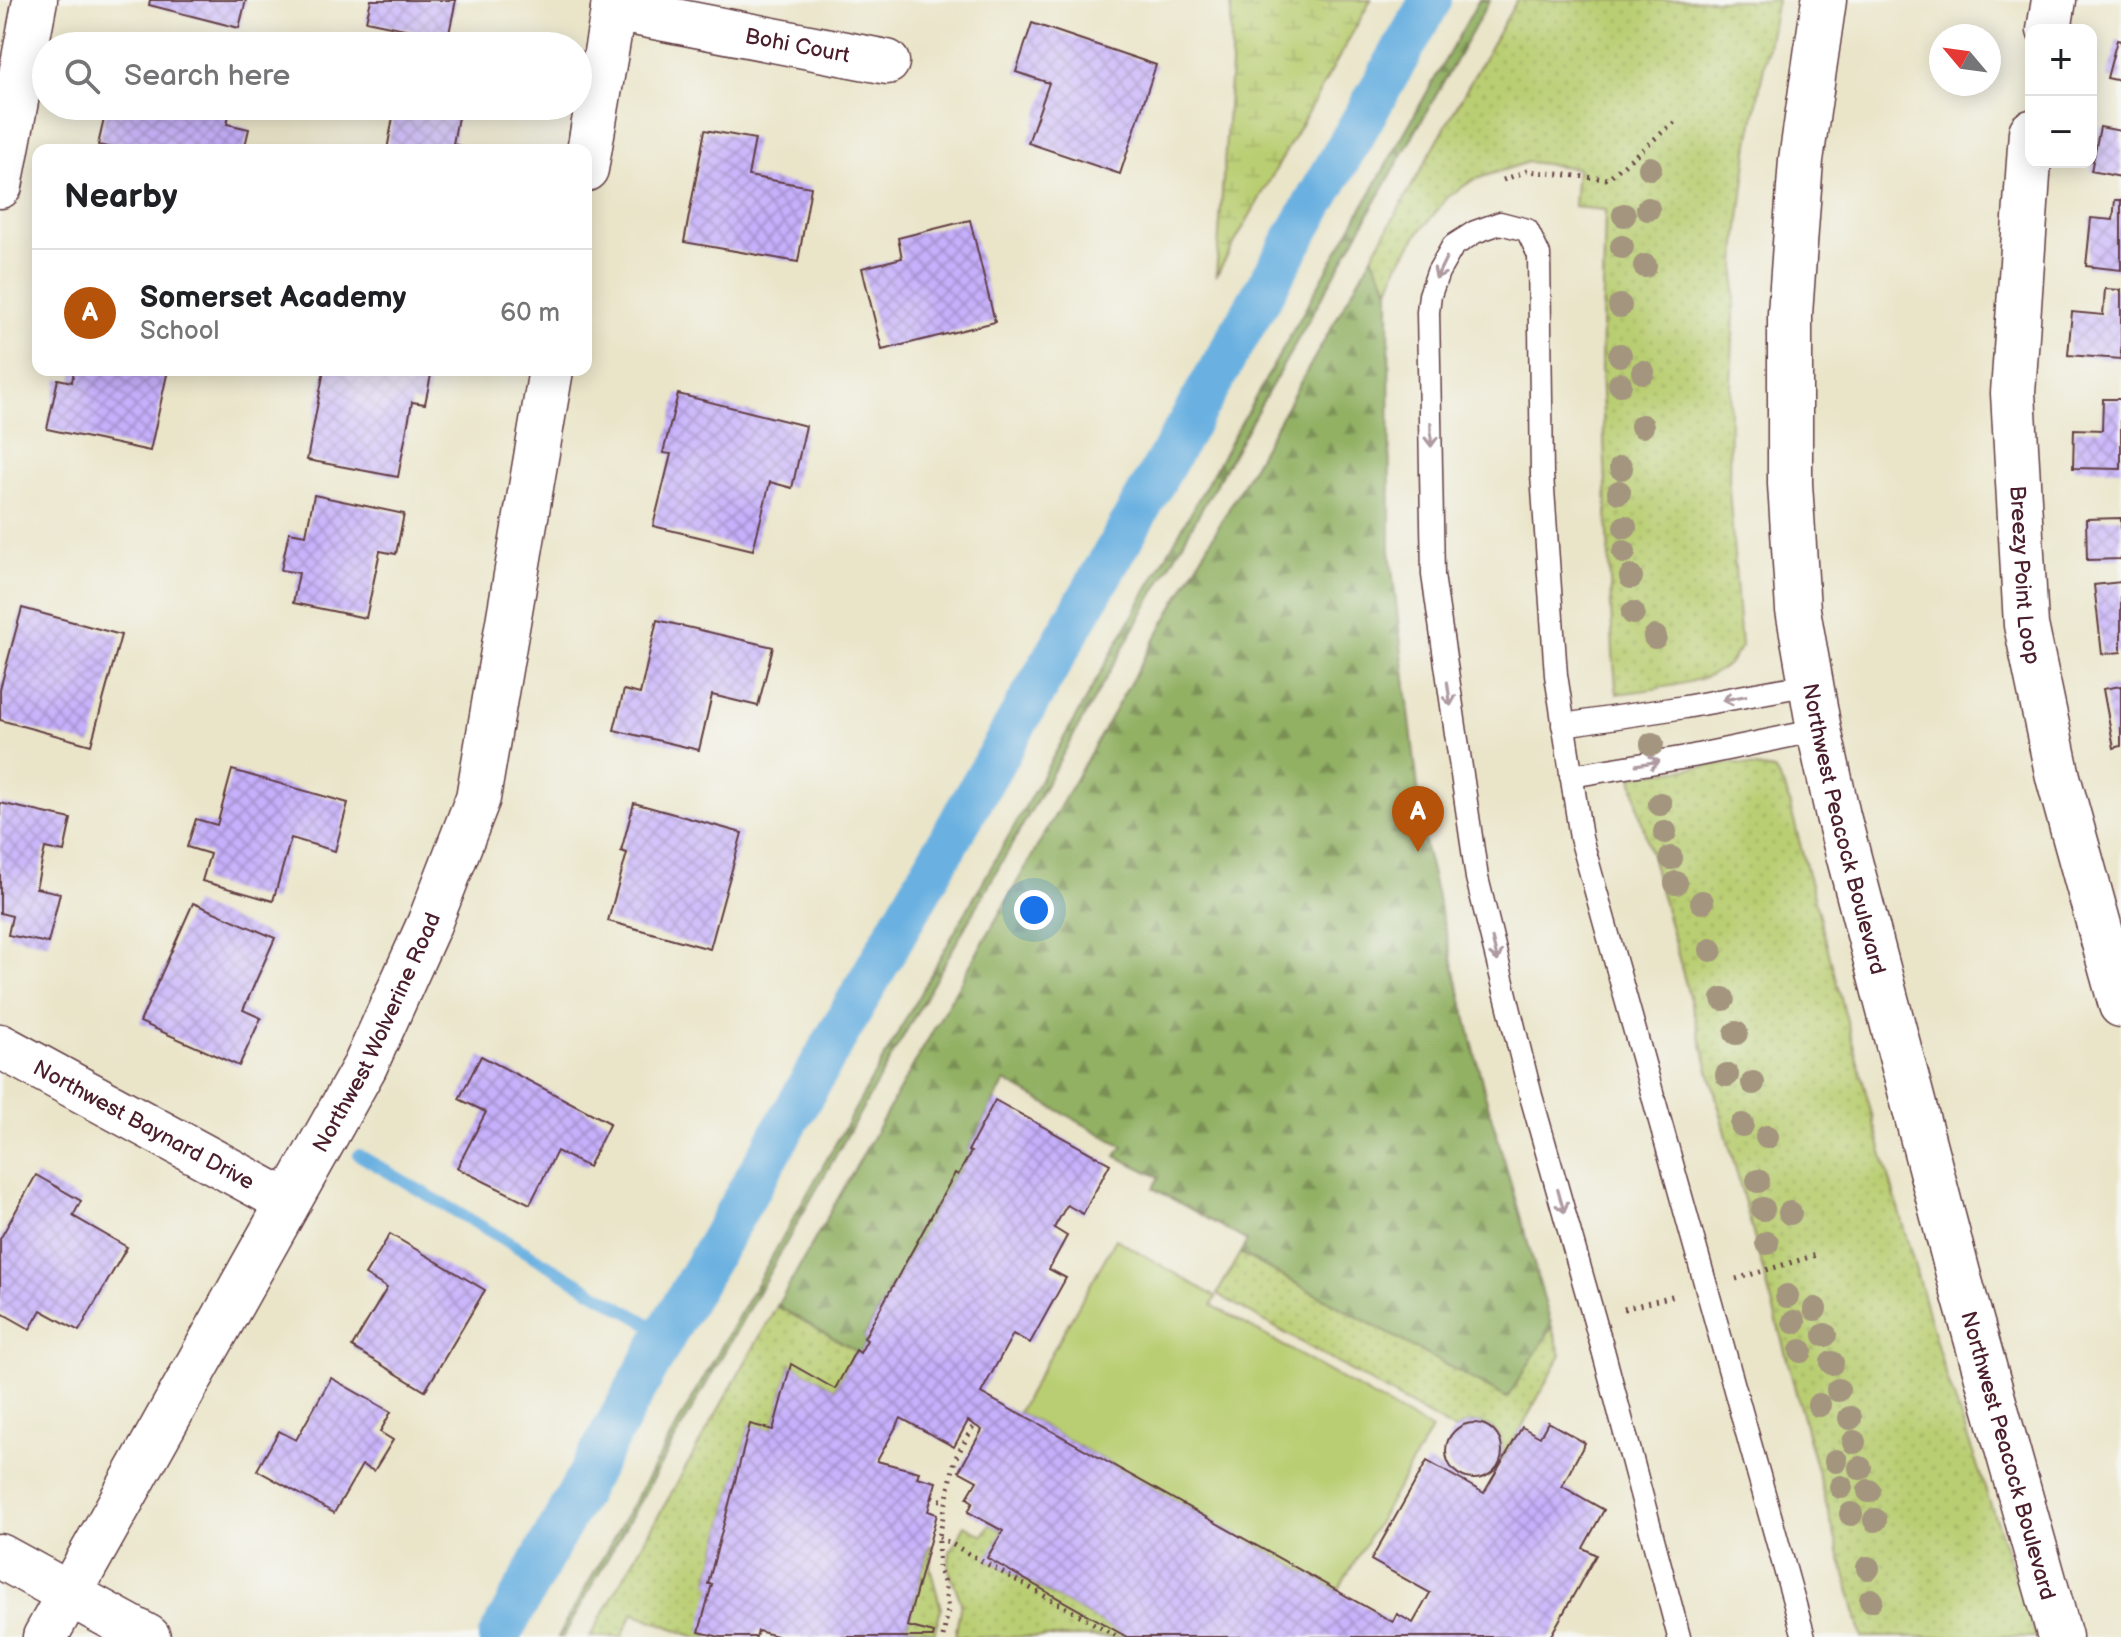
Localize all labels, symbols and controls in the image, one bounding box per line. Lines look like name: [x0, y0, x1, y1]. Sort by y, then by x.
street label: Bohi Court: [743, 23, 852, 70]
north arrow: [1929, 24, 2001, 96]
map controls: [2025, 24, 2097, 168]
button: +: [2025, 24, 2097, 96]
search box: [32, 32, 592, 120]
icon: search: [60, 54, 104, 98]
text: Search here: [124, 58, 290, 94]
button: −: [2025, 96, 2097, 168]
text: Nearby: [64, 176, 178, 217]
one-way arrow: [1433, 256, 1448, 280]
text: Somerset Academy: [140, 280, 406, 316]
text: A: [82, 298, 98, 329]
text: 60 m: [500, 298, 560, 329]
text: School: [140, 316, 219, 347]
one-way arrow: [1424, 421, 1439, 448]
street label: Breezy Point Loop: [2003, 485, 2046, 667]
one-way arrow: [1442, 680, 1457, 707]
street label: Northwest Peacock Boulevard: [1796, 681, 1891, 978]
one-way arrow: [1722, 691, 1748, 706]
one-way arrow: [1635, 755, 1660, 770]
pin: A: [1392, 786, 1444, 852]
your location: [1014, 890, 1054, 930]
street label: Northwest Wolverine Road: [307, 909, 447, 1157]
one-way arrow: [1488, 936, 1503, 962]
street label: Northwest Baynard Drive: [28, 1055, 259, 1196]
one-way arrow: [1554, 1188, 1569, 1214]
street label: Northwest Peacock Boulevard: [1954, 1308, 2061, 1603]

